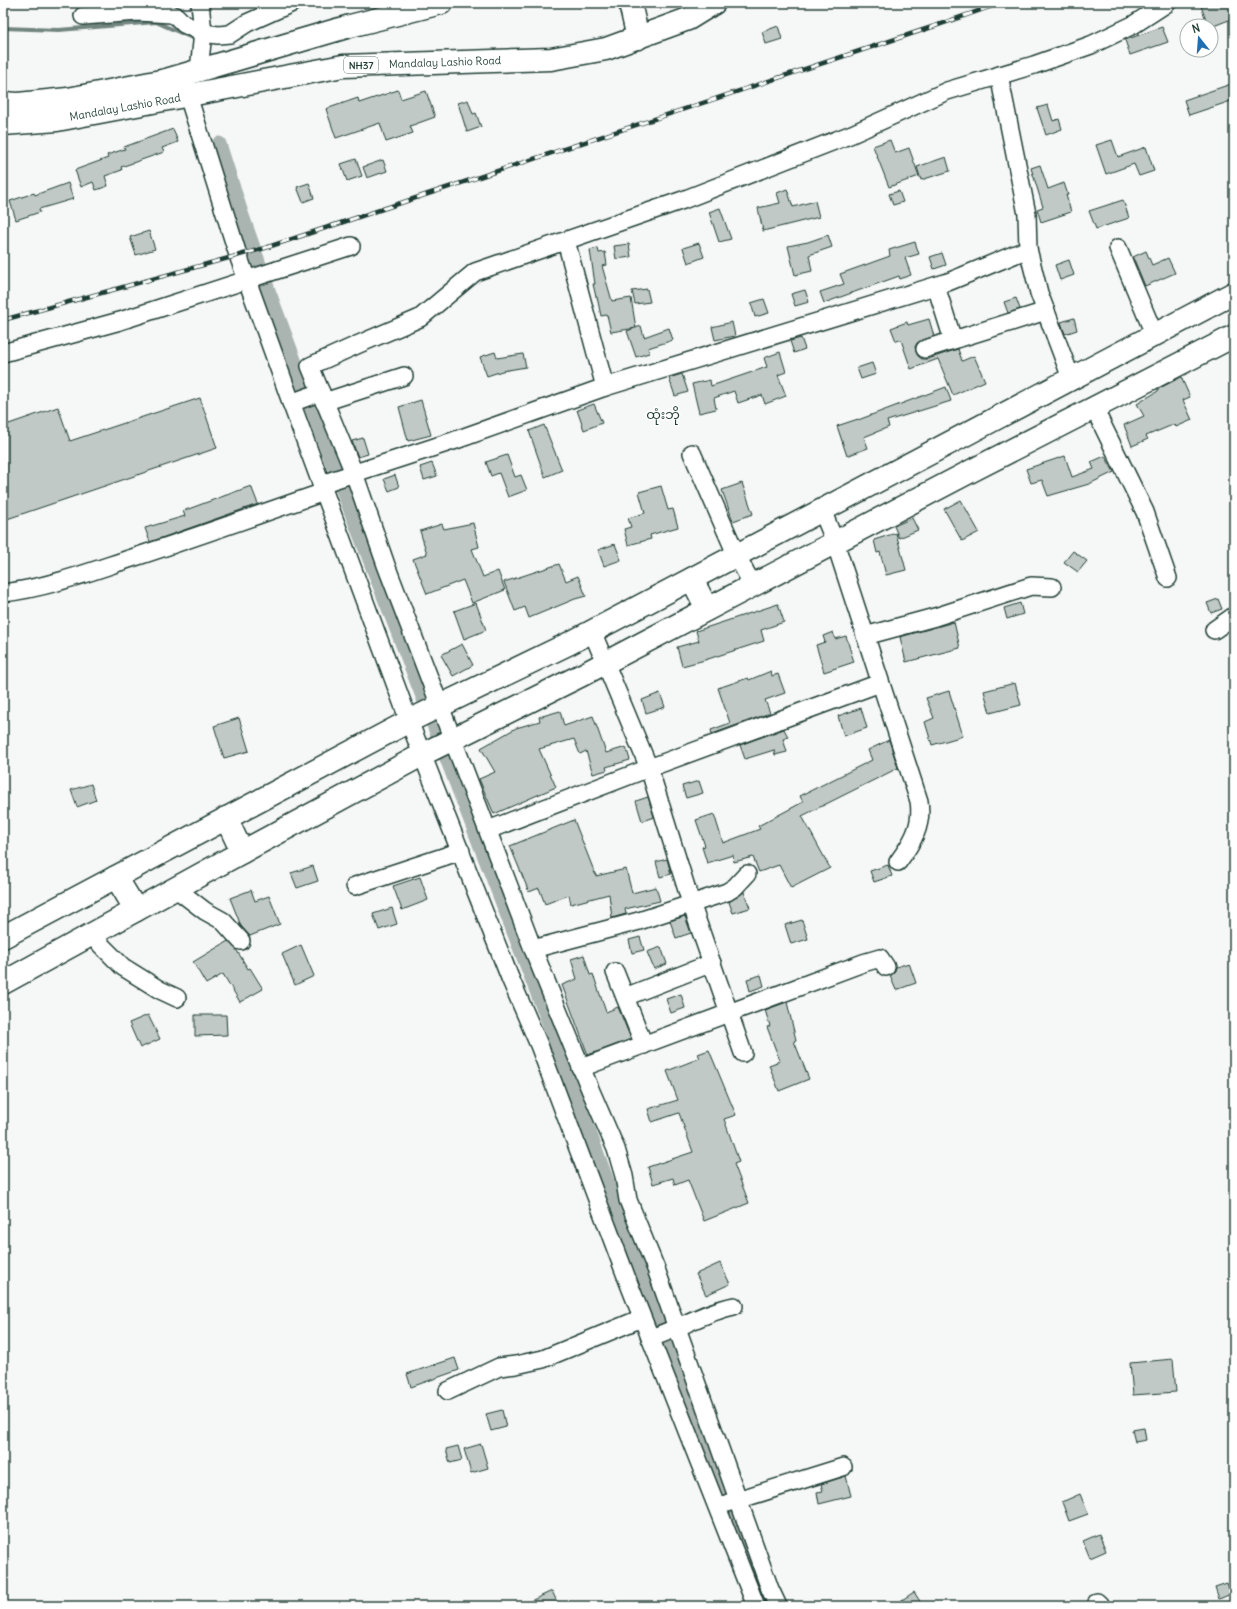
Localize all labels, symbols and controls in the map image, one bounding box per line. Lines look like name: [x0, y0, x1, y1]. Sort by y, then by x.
north arrow: [1179, 18, 1219, 58]
text: N: [1190, 21, 1202, 36]
street label: Mandalay Lashio Road: [389, 53, 502, 71]
road number: NH37: [344, 57, 378, 73]
street label: Mandalay Lashio Road: [68, 90, 182, 124]
district label: ထုံးဘို: [646, 406, 680, 425]

